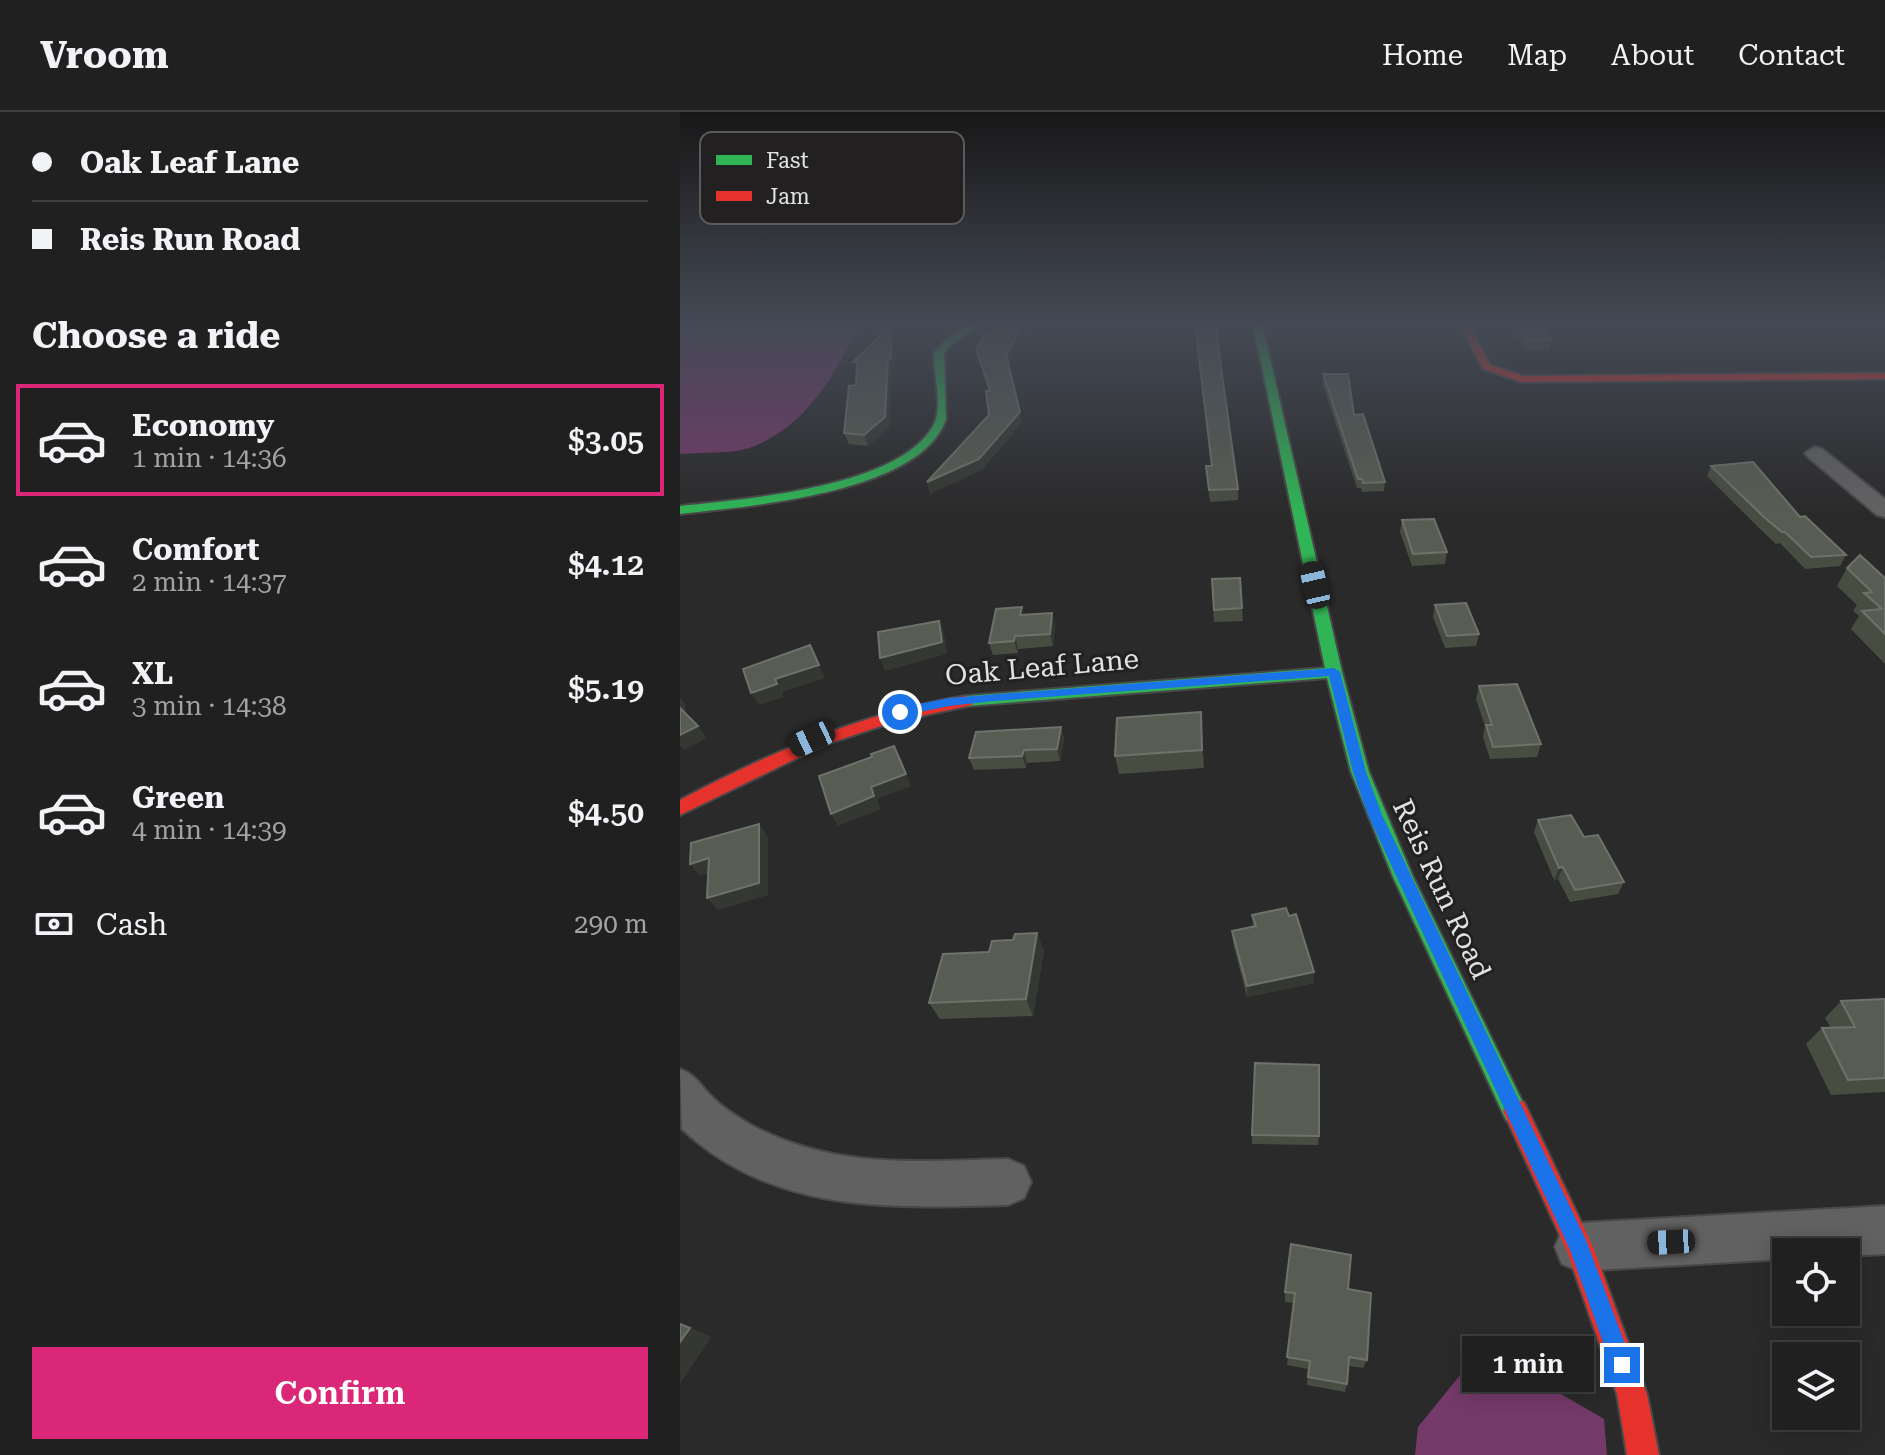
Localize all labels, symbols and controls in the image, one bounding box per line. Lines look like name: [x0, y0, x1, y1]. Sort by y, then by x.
text: Vroom: [40, 33, 169, 77]
text: Home: [1382, 39, 1463, 72]
text: Map: [1507, 39, 1567, 72]
text: About: [1611, 39, 1694, 72]
text: Contact: [1738, 39, 1845, 72]
legend: [700, 132, 964, 224]
text: Oak Leaf Lane: [80, 145, 299, 180]
text: Fast: [766, 148, 809, 173]
text: Jam: [766, 184, 810, 209]
text: Reis Run Road: [80, 222, 300, 257]
text: Choose a ride: [32, 315, 280, 357]
icon: car: [36, 404, 108, 476]
text: Economy: [132, 408, 274, 443]
text: $3.05: [568, 423, 644, 458]
text: 1 min · 14:36: [132, 443, 287, 473]
icon: car: [36, 528, 108, 600]
text: Comfort: [132, 532, 259, 567]
text: $4.12: [568, 547, 644, 582]
car: [1298, 559, 1332, 611]
text: 2 min · 14:37: [132, 567, 287, 597]
street label: Oak Leaf Lane: [944, 642, 1140, 692]
icon: car: [36, 652, 108, 724]
text: XL: [132, 656, 173, 691]
text: $5.19: [568, 671, 644, 706]
text: 3 min · 14:38: [132, 691, 287, 721]
route start: [882, 694, 918, 730]
car: [785, 718, 839, 760]
icon: car: [36, 776, 108, 848]
text: Green: [132, 780, 224, 815]
street label: Reis Run Road: [1386, 794, 1498, 984]
text: $4.50: [568, 795, 644, 830]
text: 4 min · 14:39: [132, 815, 287, 845]
icon: cash: [32, 902, 76, 946]
text: Cash: [96, 907, 167, 942]
text: 290 m: [574, 909, 648, 939]
car: [1646, 1229, 1696, 1255]
map controls: [1772, 1238, 1860, 1430]
button: locate: [1772, 1238, 1860, 1326]
callout: 1 min: [1462, 1337, 1594, 1393]
button: layers: [1772, 1342, 1860, 1430]
button: Confirm: [32, 1347, 648, 1439]
route end: [1604, 1347, 1640, 1383]
text: 1 min: [1492, 1349, 1564, 1379]

